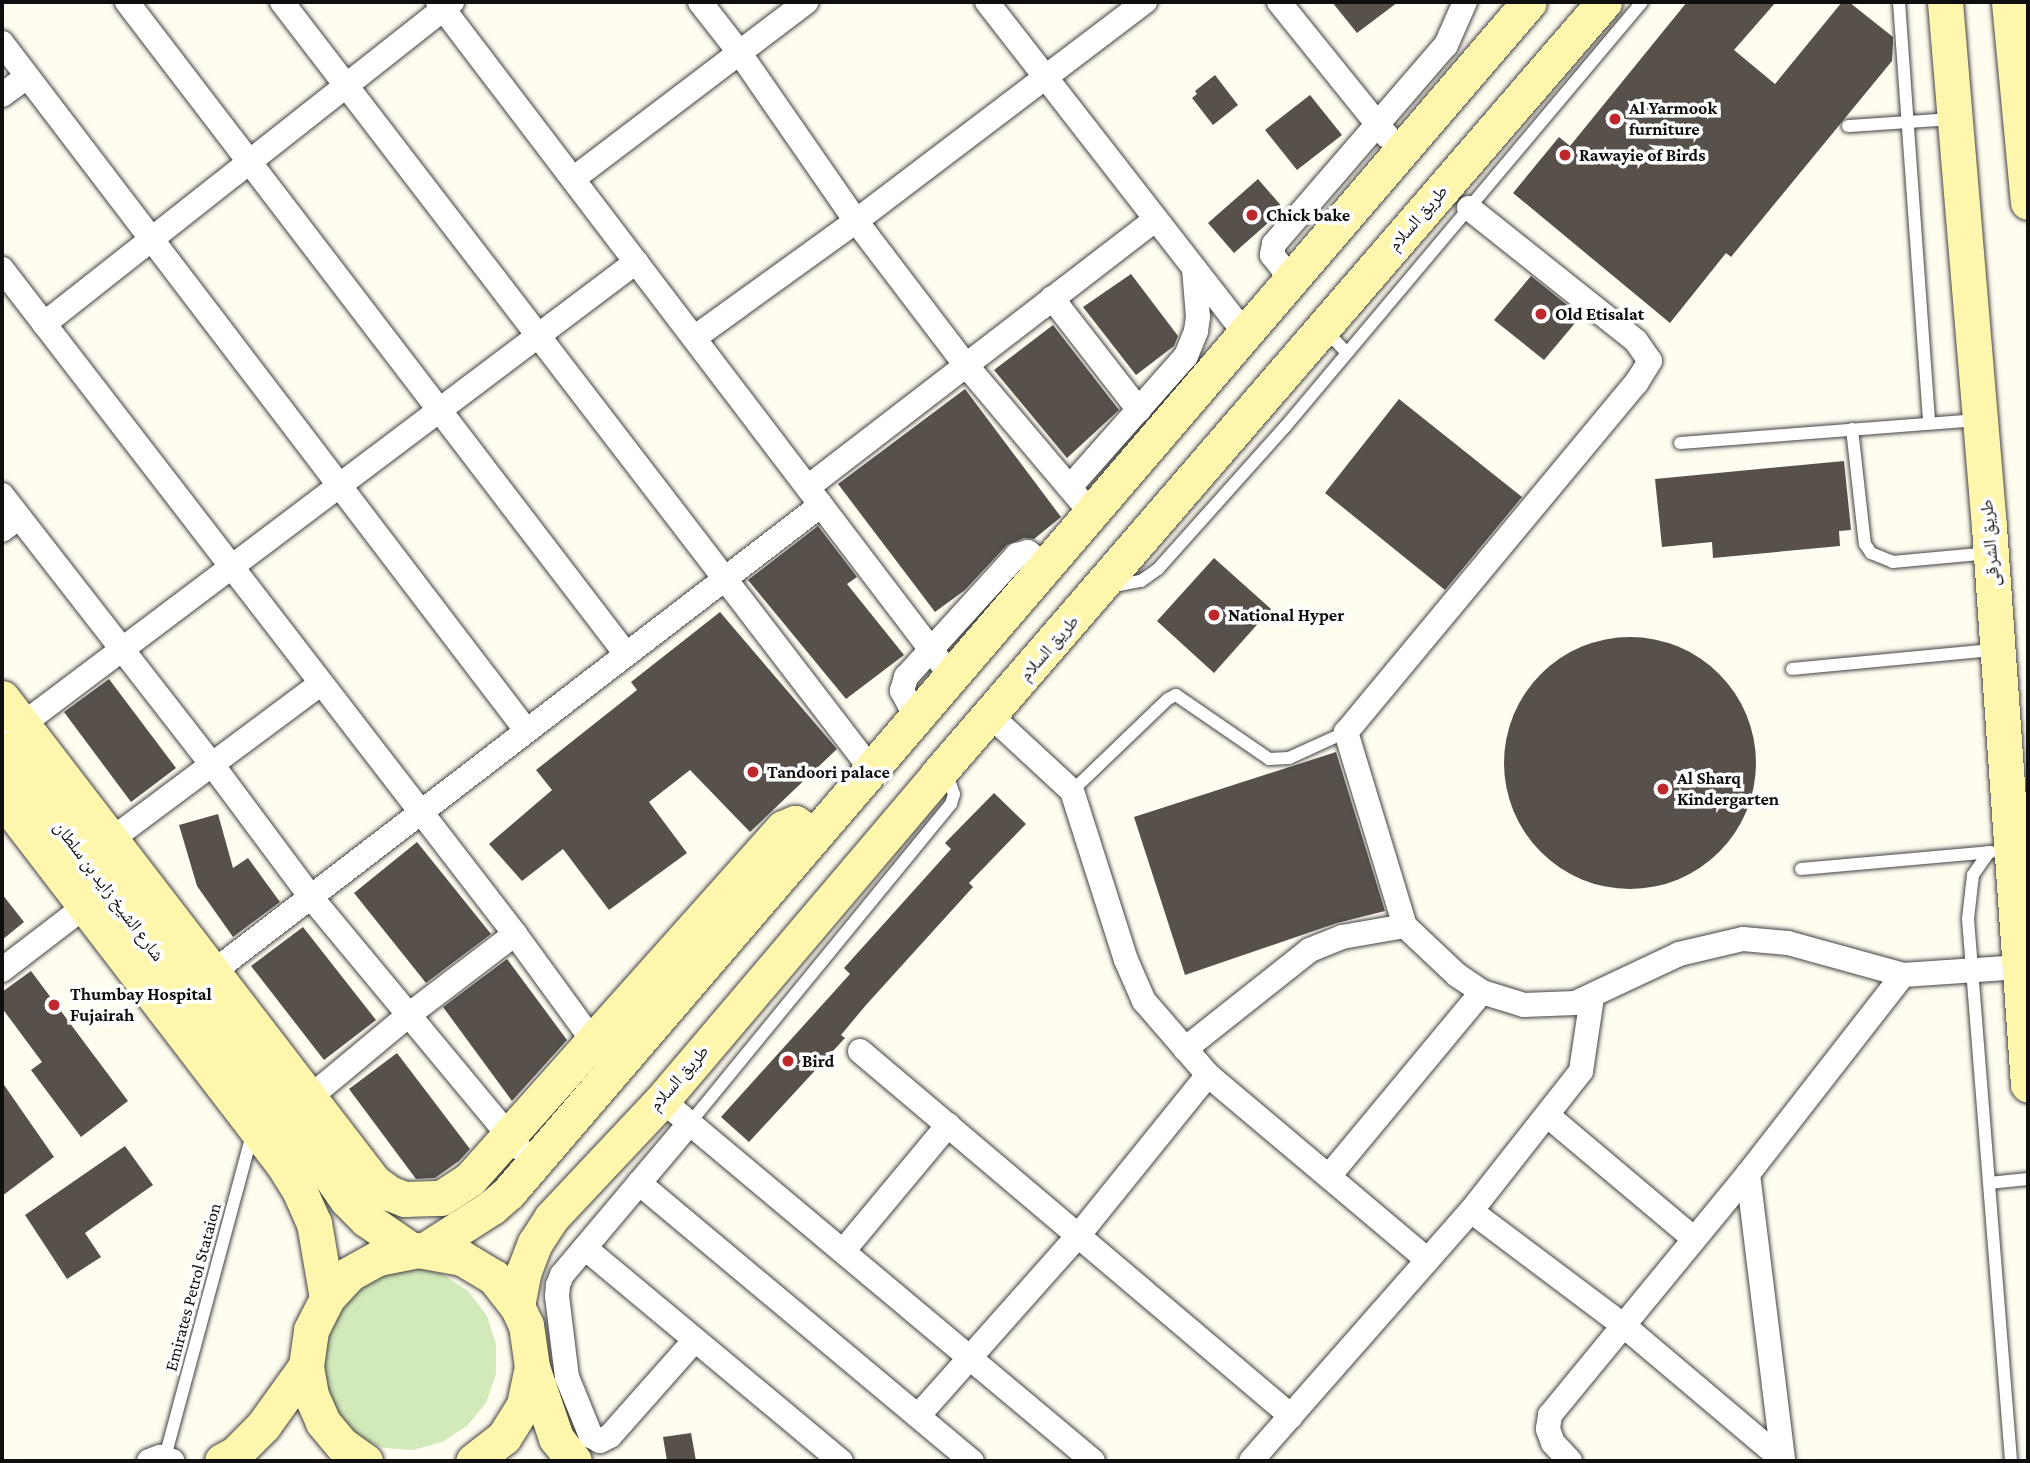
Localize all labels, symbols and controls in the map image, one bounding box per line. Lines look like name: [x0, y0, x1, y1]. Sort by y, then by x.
place label: Al Yarmook furniture: [1629, 98, 1717, 140]
marker: Al Yarmook furniture: [1607, 111, 1623, 127]
place label: Rawayie of Birds: [1579, 144, 1705, 166]
marker: Rawayie of Birds: [1557, 147, 1573, 163]
street label: طريق السلام: [1384, 181, 1452, 255]
place label: Chick bake: [1266, 204, 1350, 226]
marker: Chick bake: [1244, 207, 1260, 223]
place label: Old Etisalat: [1555, 303, 1644, 325]
marker: Old Etisalat: [1533, 306, 1549, 322]
street label: طريق الشرقى: [1975, 498, 2005, 588]
place label: National Hyper: [1228, 604, 1344, 626]
marker: National Hyper: [1206, 607, 1222, 623]
street label: طريق السلام: [1015, 611, 1083, 685]
place label: Tandoori palace: [767, 761, 890, 783]
marker: Tandoori palace: [745, 764, 761, 780]
place label: Al Sharq Kindergarten: [1677, 768, 1779, 810]
marker: Al Sharq Kindergarten: [1655, 781, 1671, 797]
street label: شارع الشيخ زايد بن سلطان: [49, 816, 169, 966]
place label: Thumbay Hospital Fujairah: [70, 984, 212, 1026]
marker: Thumbay Hospital Fujairah: [44, 995, 64, 1015]
street label: طريق السلام: [645, 1041, 713, 1115]
place label: Bird: [802, 1050, 834, 1072]
marker: Bird: [780, 1053, 796, 1069]
street label: Emirates Petrol Stataion: [160, 1201, 226, 1373]

